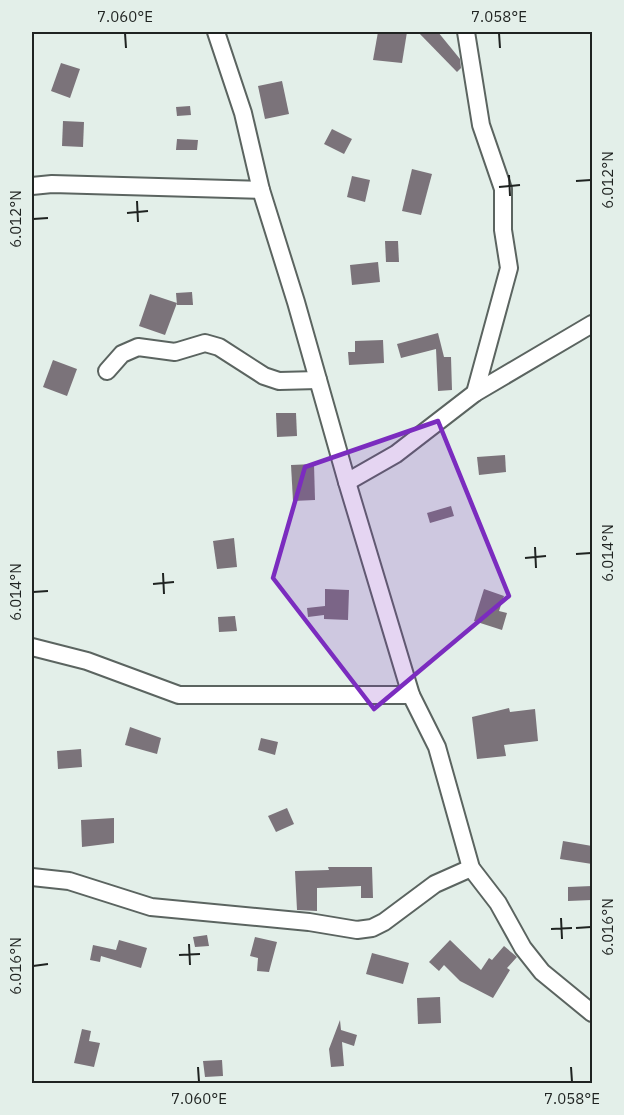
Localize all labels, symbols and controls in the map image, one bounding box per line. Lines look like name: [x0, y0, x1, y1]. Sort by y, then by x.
text: 7.060°E: [97, 7, 153, 26]
text: 7.058°E: [471, 7, 527, 26]
text: 6.012°N: [598, 151, 617, 209]
text: 6.012°N: [6, 190, 25, 248]
text: 6.014°N: [598, 524, 617, 582]
text: 6.014°N: [6, 563, 25, 621]
text: 6.016°N: [598, 898, 617, 956]
text: 6.016°N: [6, 937, 25, 995]
text: 7.060°E: [171, 1089, 227, 1108]
text: 7.058°E: [544, 1089, 600, 1108]

